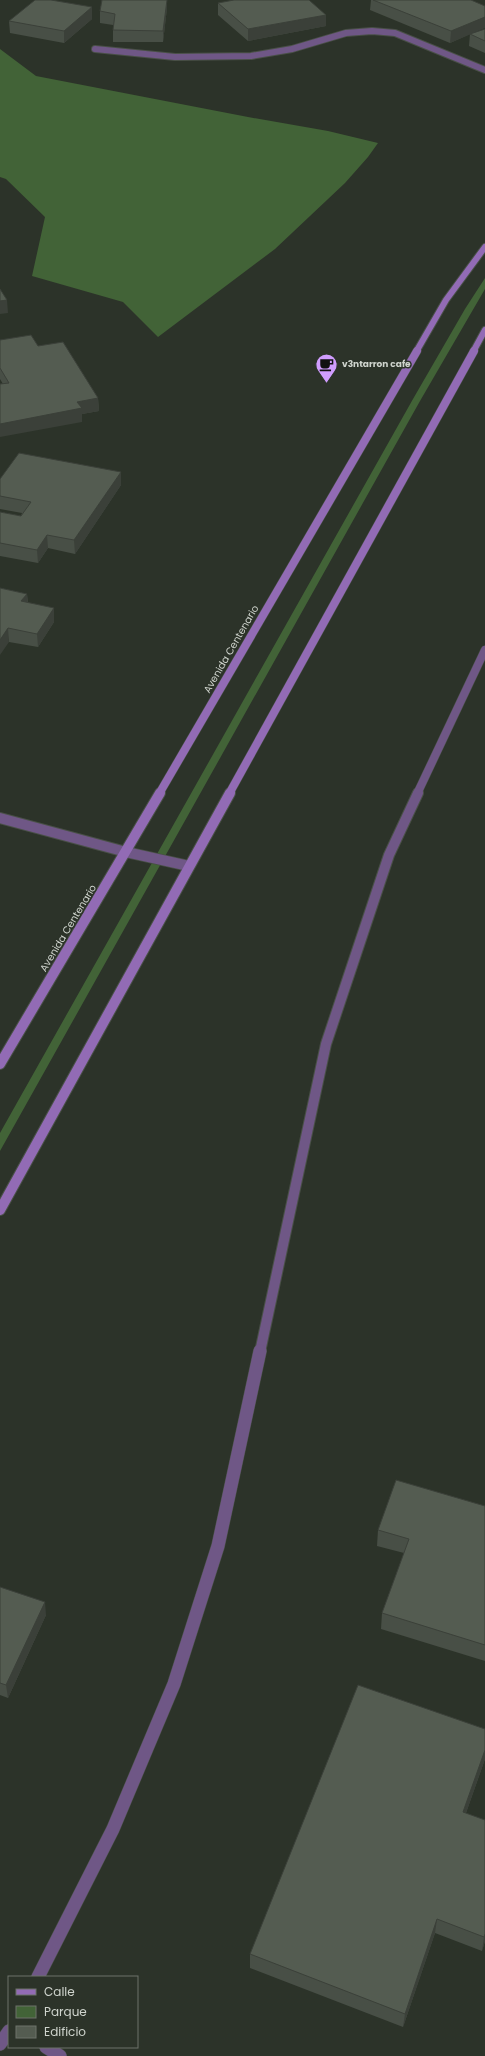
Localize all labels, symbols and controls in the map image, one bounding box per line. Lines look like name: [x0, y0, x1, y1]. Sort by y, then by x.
cafe icon: v3ntarron cafe: [314, 351, 340, 384]
place label: v3ntarron cafe: [342, 358, 411, 370]
street label: Avenida Centenario: [200, 602, 262, 696]
street label: Avenida Centenario: [36, 881, 100, 975]
legend: [8, 1976, 138, 2048]
text: Calle: [44, 1983, 75, 2000]
text: Parque: [44, 2003, 87, 2020]
text: Edificio: [44, 2023, 86, 2040]

